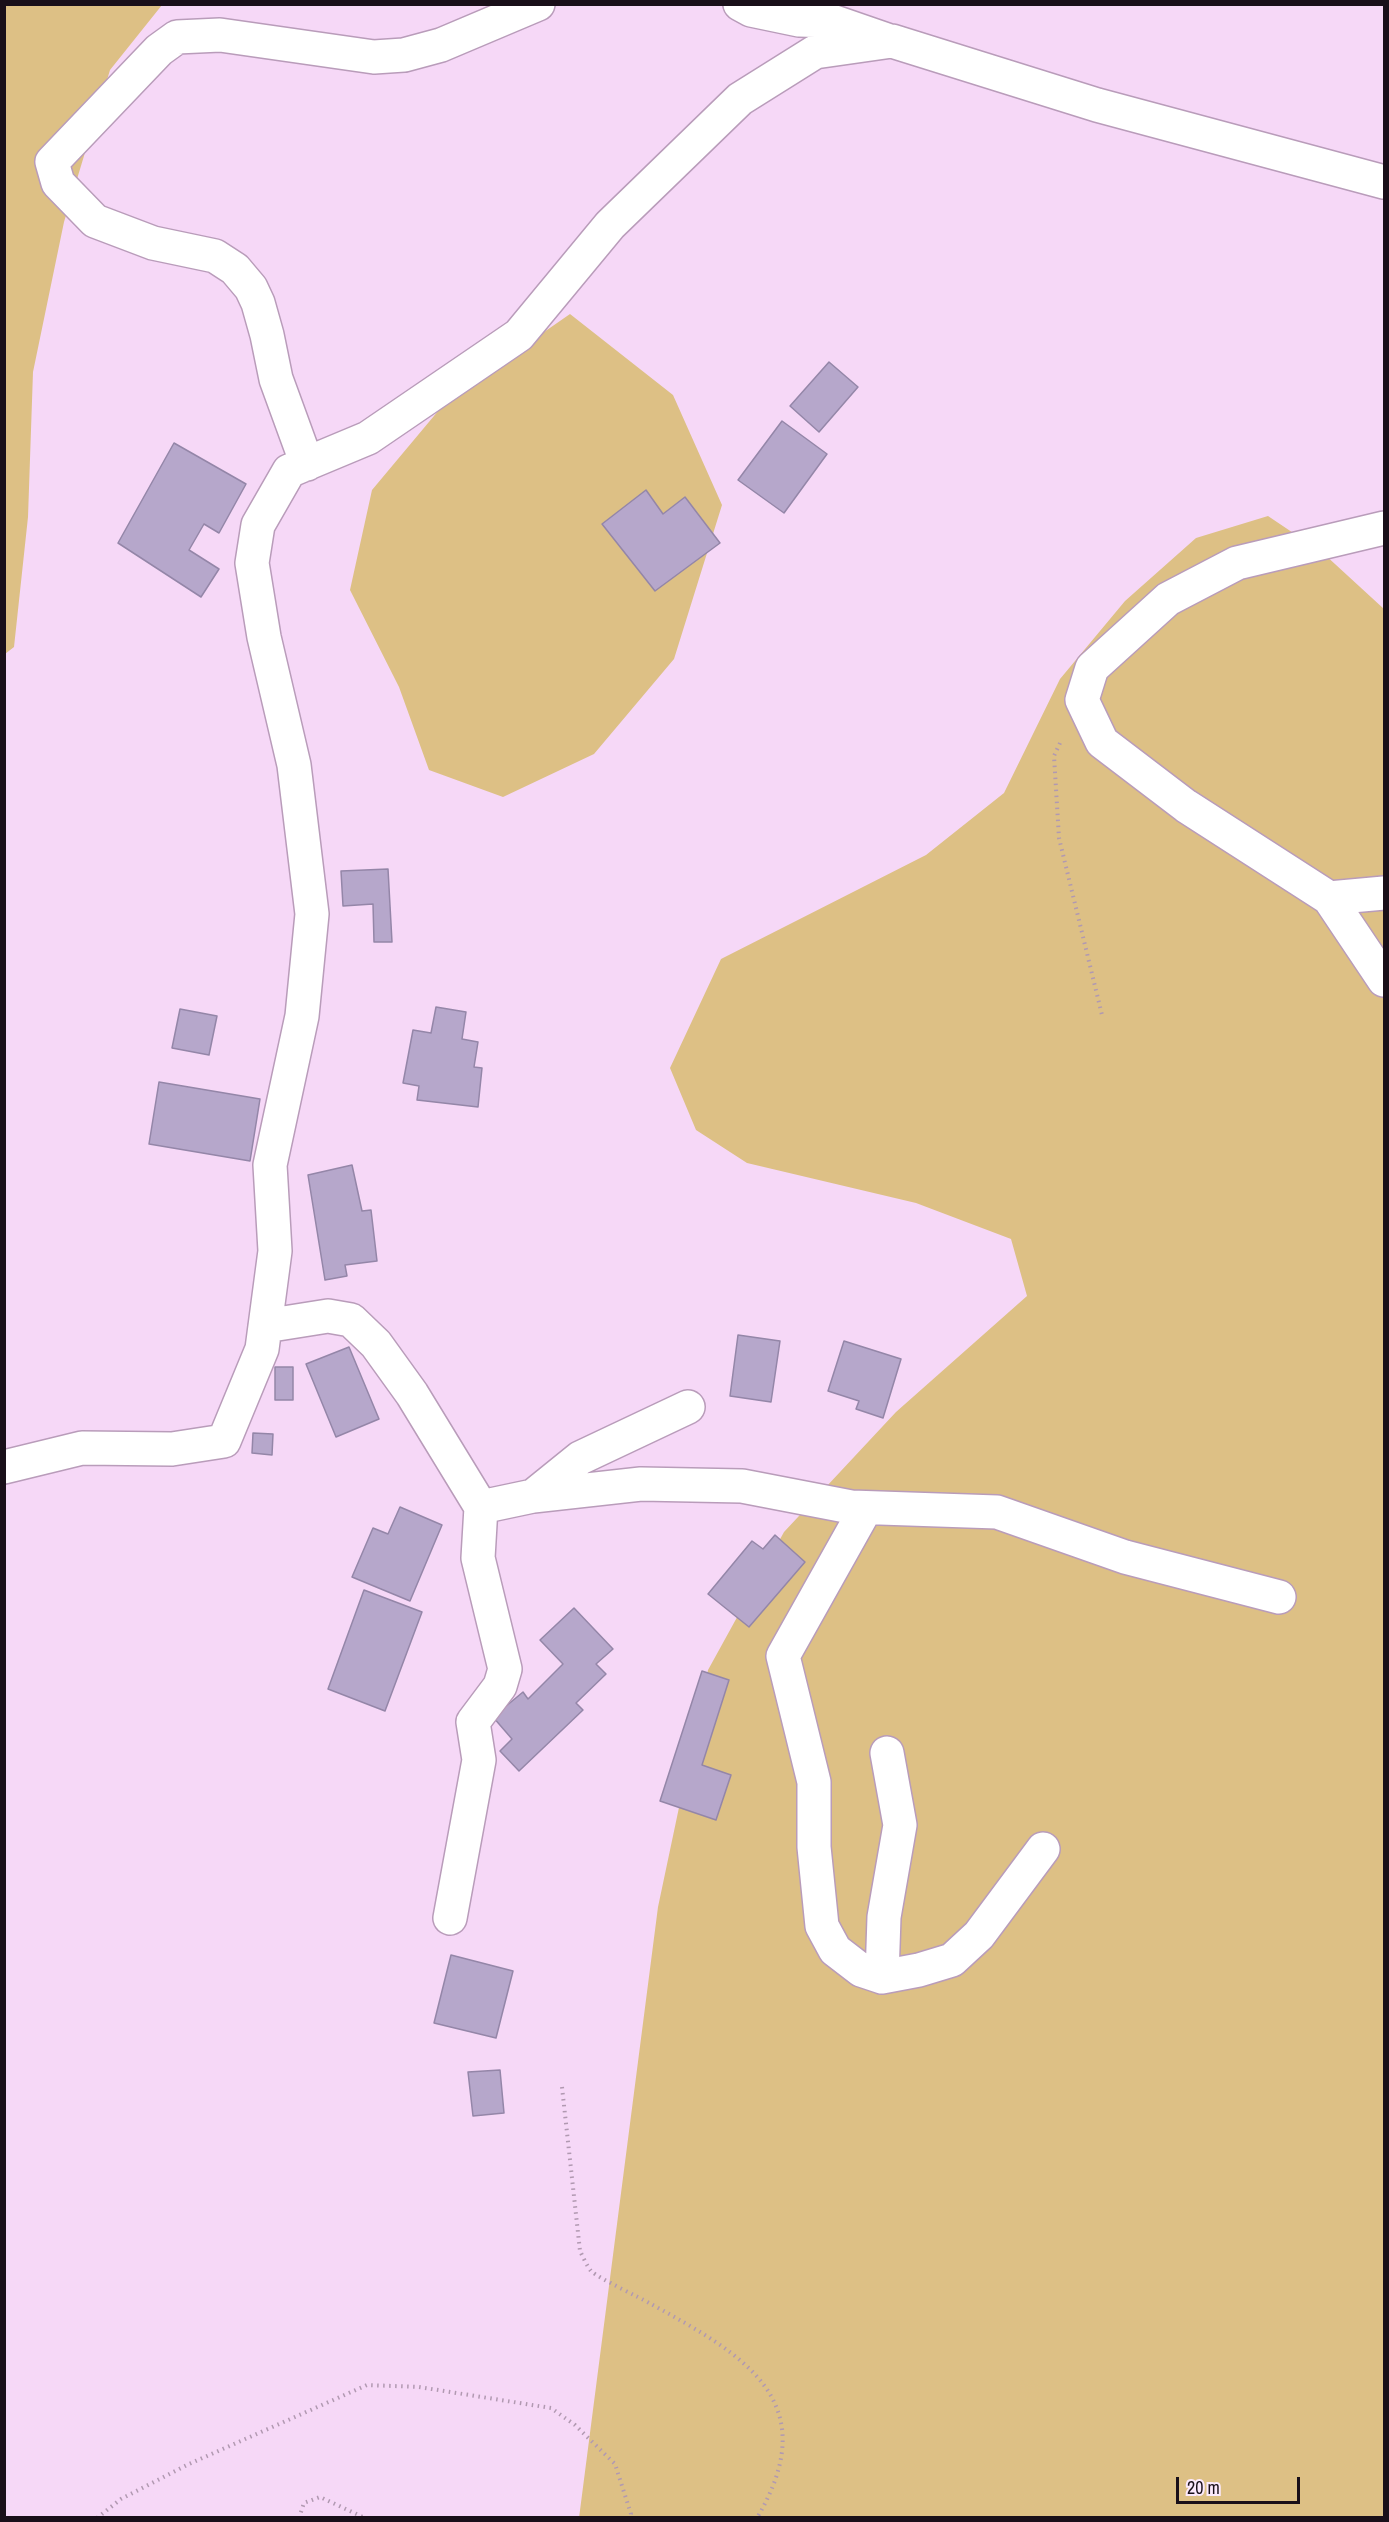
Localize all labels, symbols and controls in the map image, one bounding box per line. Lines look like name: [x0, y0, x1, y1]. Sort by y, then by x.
scale bar: [1179, 2465, 1304, 2503]
text: 20 m: [1187, 2475, 1220, 2500]

